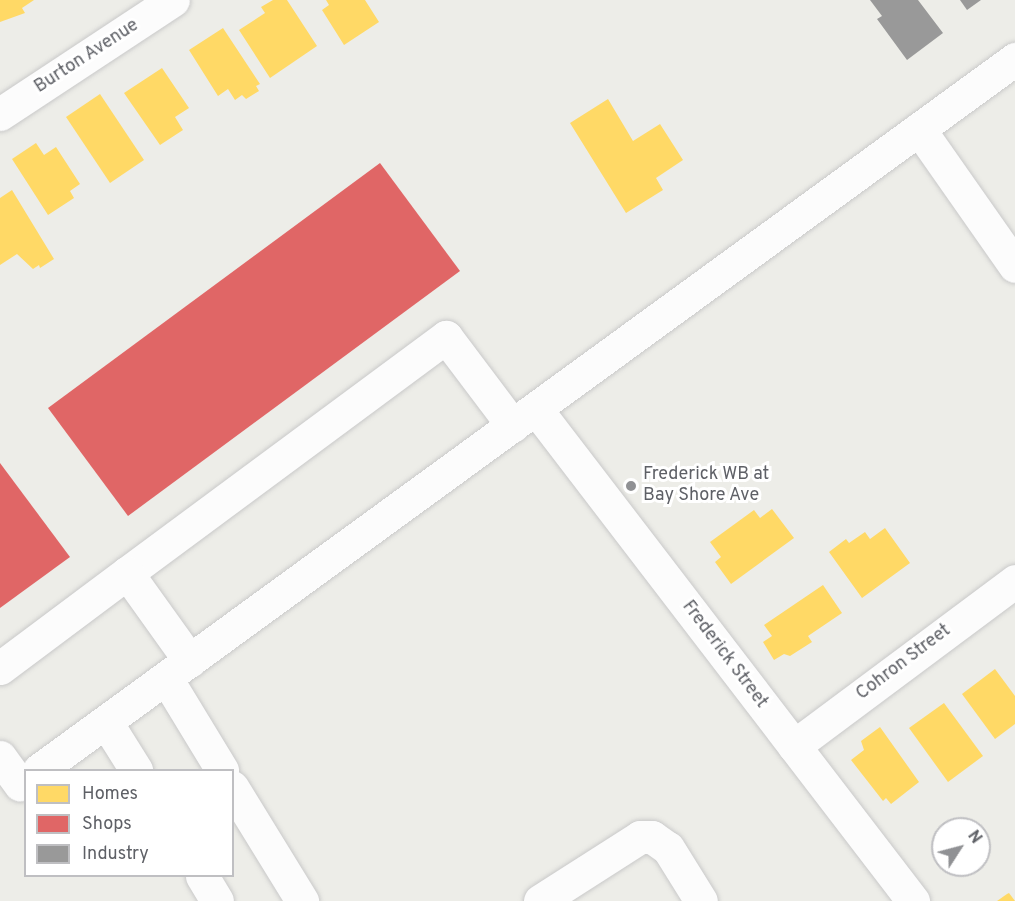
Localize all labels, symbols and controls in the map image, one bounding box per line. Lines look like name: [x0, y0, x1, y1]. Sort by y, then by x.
street label: Burton Avenue: [31, 15, 143, 99]
place label: Frederick WB at Bay Shore Ave: [643, 465, 770, 508]
marker: Frederick WB at Bay Shore Ave: [624, 479, 638, 493]
street label: Frederick Street: [677, 597, 771, 713]
street label: Cohron Street: [853, 621, 955, 705]
legend: [24, 769, 234, 877]
text: Homes: [82, 783, 138, 806]
text: Shops: [82, 813, 132, 836]
north arrow: [931, 817, 991, 877]
text: N: [962, 827, 985, 848]
text: Industry: [82, 843, 149, 866]

